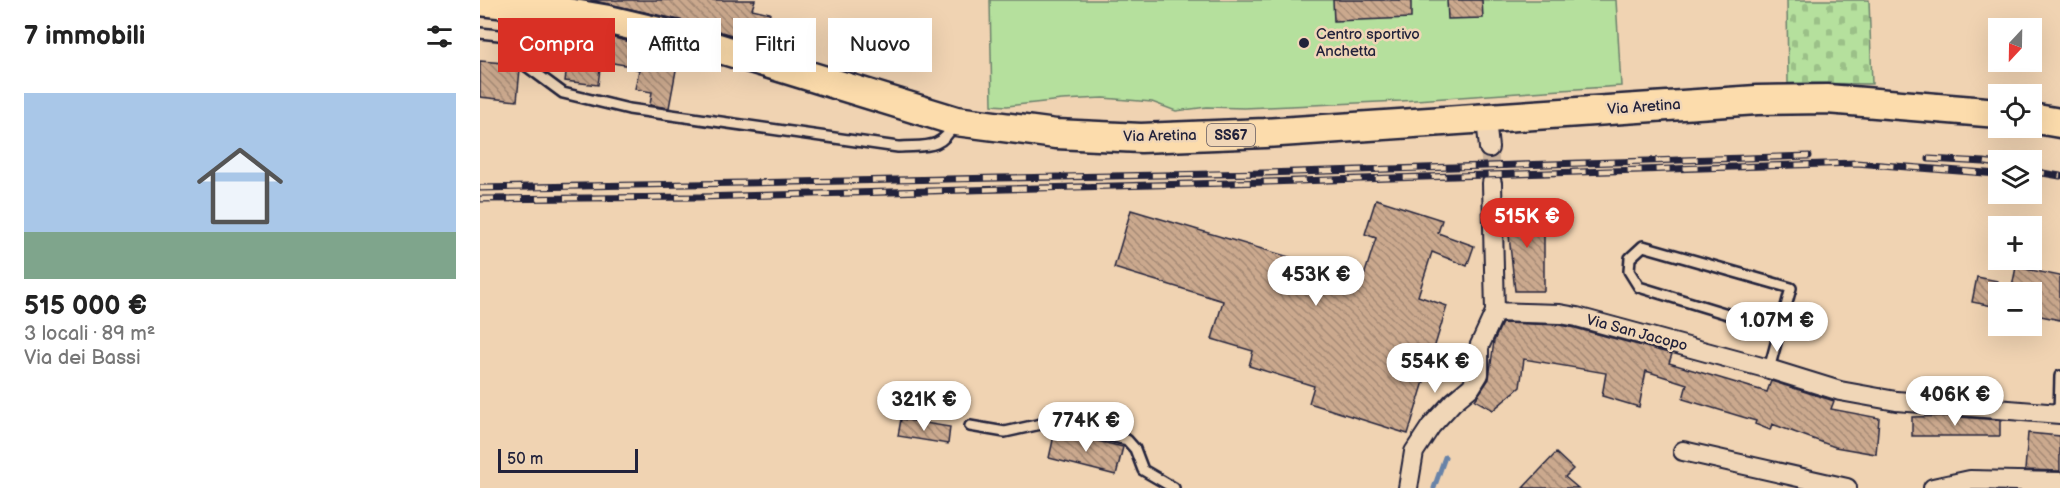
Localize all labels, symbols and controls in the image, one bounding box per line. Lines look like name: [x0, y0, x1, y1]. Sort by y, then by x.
chip: Compra: [498, 18, 615, 72]
chip: Affitta: [627, 18, 721, 72]
chip: Filtri: [733, 18, 816, 72]
chip: Nuovo: [828, 18, 932, 72]
north arrow: [1988, 18, 2042, 72]
map controls: [1988, 18, 2042, 336]
icon: filters: [423, 20, 456, 53]
text: 7 immobili: [24, 21, 145, 52]
place label: Centro sportivo Anchetta: [1316, 25, 1420, 61]
marker: Centro sportivo Anchetta: [1297, 36, 1311, 50]
button: locate: [1988, 84, 2042, 138]
street label: Via Aretina: [1607, 95, 1681, 119]
road number: SS67: [1207, 124, 1255, 146]
street label: Via Aretina: [1123, 126, 1197, 146]
icon: home: [186, 132, 294, 240]
button: layers: [1988, 150, 2042, 204]
pin: 515K €: [1478, 198, 1576, 249]
text: 515K €: [1494, 205, 1560, 229]
button: +: [1988, 216, 2042, 270]
pin: 453K €: [1267, 256, 1365, 307]
text: 453K €: [1281, 263, 1351, 287]
button: −: [1988, 282, 2042, 336]
text: 515 000 €: [24, 291, 147, 322]
pin: 1.07M €: [1722, 302, 1832, 353]
text: 1.07M €: [1740, 309, 1814, 333]
street label: Via San Jacopo: [1584, 310, 1690, 356]
text: 3 locali · 89 m²: [24, 322, 155, 346]
pin: 554K €: [1386, 343, 1484, 394]
text: Via dei Bassi: [24, 346, 141, 370]
text: 554K €: [1401, 350, 1469, 374]
pin: 406K €: [1906, 376, 2004, 427]
pin: 321K €: [875, 381, 973, 432]
text: 406K €: [1920, 383, 1990, 407]
text: 321K €: [891, 388, 957, 412]
pin: 774K €: [1037, 402, 1135, 453]
text: 774K €: [1052, 409, 1120, 433]
scale bar: [498, 446, 638, 474]
text: 50 m: [507, 450, 543, 469]

